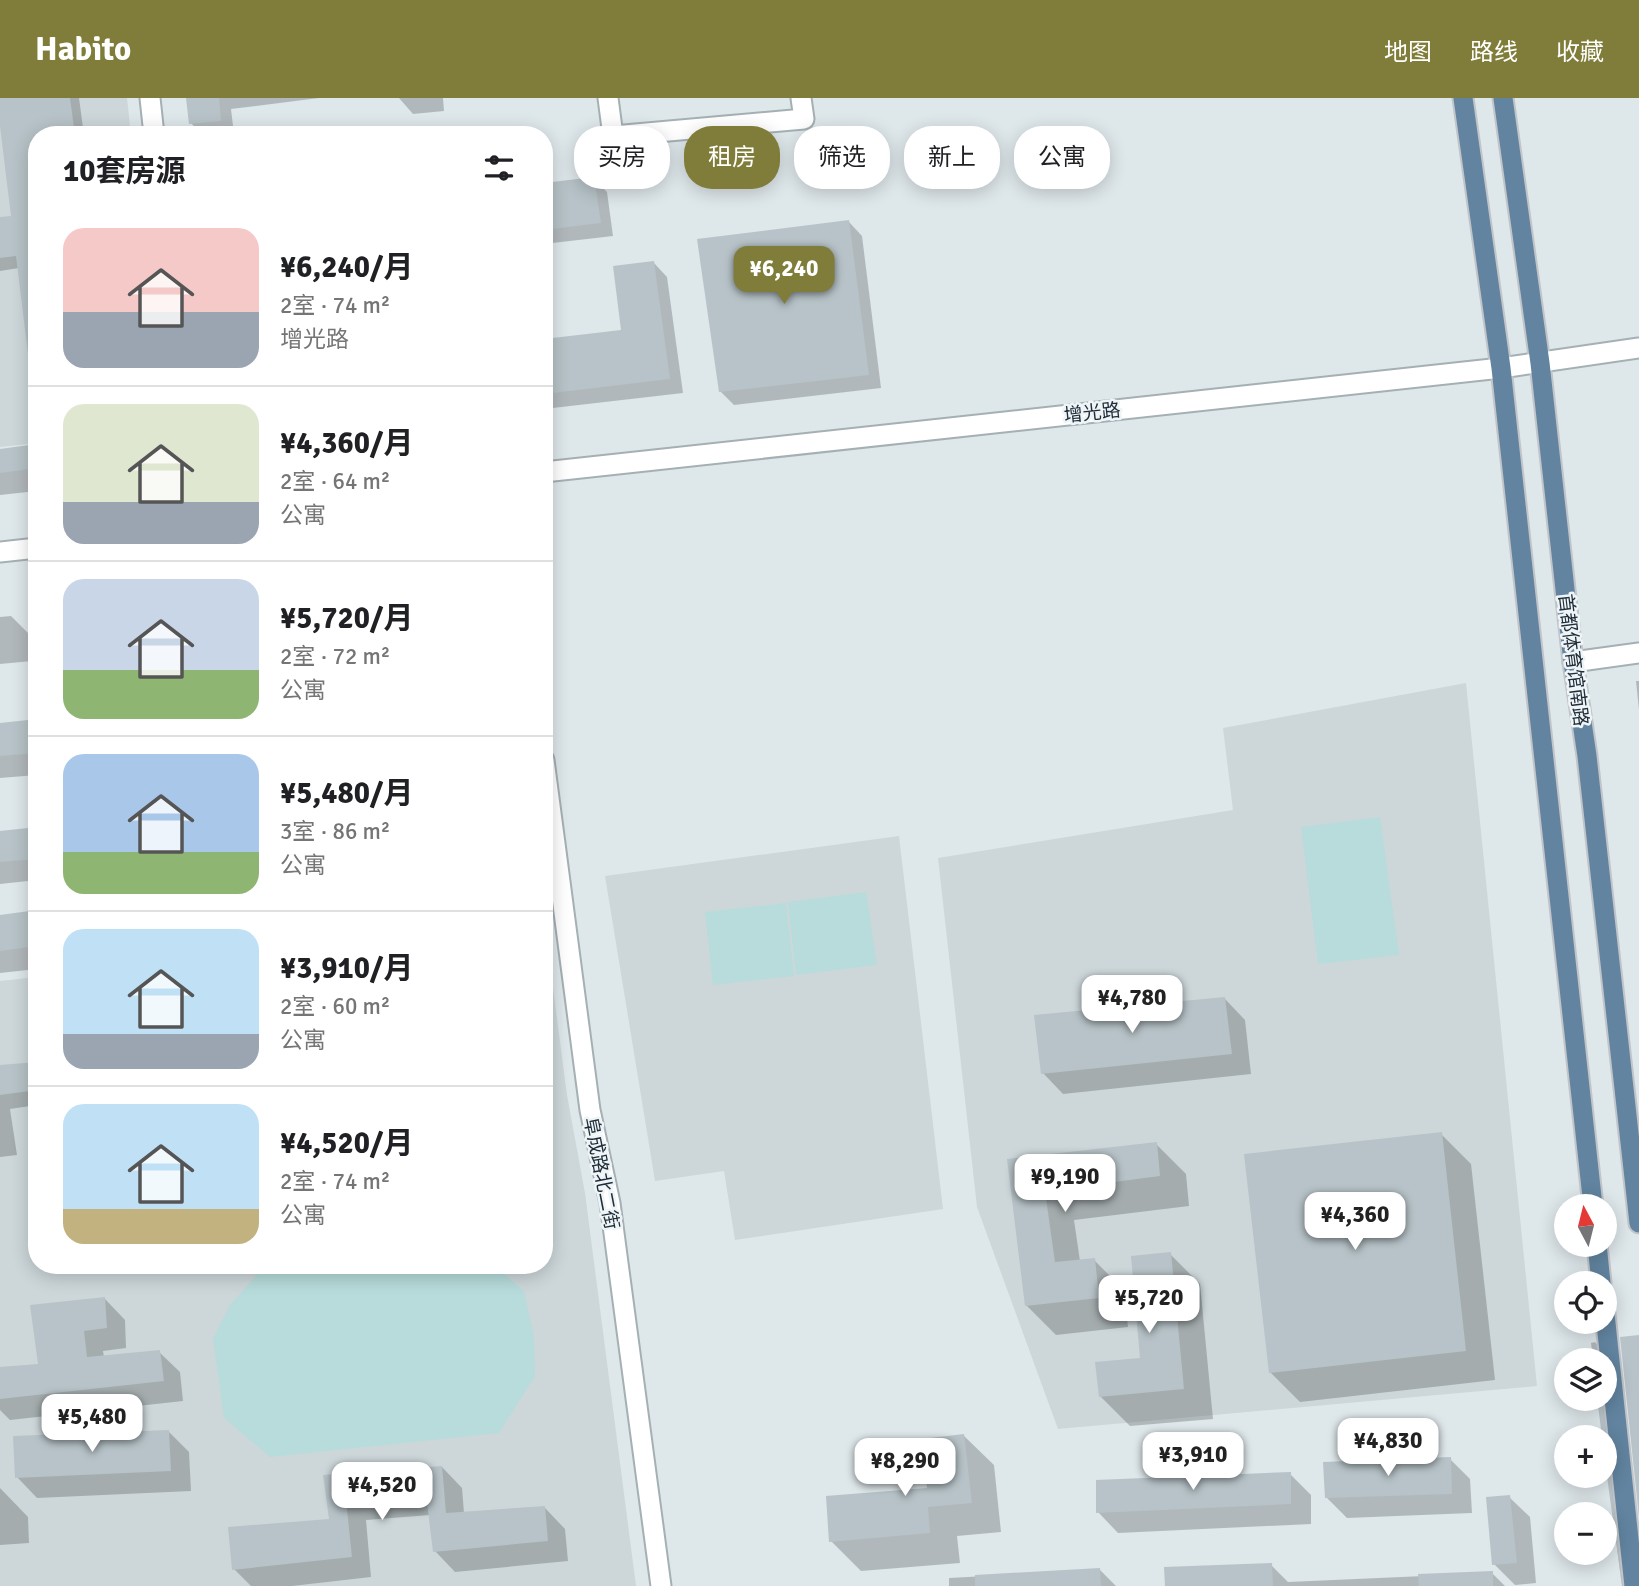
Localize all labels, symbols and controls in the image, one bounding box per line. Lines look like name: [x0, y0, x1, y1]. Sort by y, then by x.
text: Habito: [35, 29, 131, 70]
text: 地图: [1384, 37, 1432, 67]
text: 路线: [1470, 37, 1518, 67]
text: 收藏: [1556, 37, 1604, 67]
chip: 买房: [574, 126, 670, 189]
chip: 租房: [684, 126, 780, 189]
chip: 筛选: [794, 126, 890, 189]
chip: 新上: [904, 126, 1000, 189]
chip: 公寓: [1014, 126, 1110, 189]
icon: filters: [480, 149, 518, 187]
text: 10套房源: [63, 153, 185, 190]
pin: ¥6,240: [727, 246, 841, 306]
text: ¥6,240/月: [280, 249, 413, 286]
text: ¥6,240: [750, 254, 818, 283]
icon: home: [119, 256, 203, 340]
text: 2室 · 74 m²: [280, 291, 390, 320]
text: 增光路: [280, 325, 349, 354]
street label: 增光路: [1062, 398, 1122, 428]
text: ¥4,360/月: [280, 425, 413, 462]
icon: home: [119, 432, 203, 516]
text: 2室 · 64 m²: [280, 467, 390, 496]
text: 公寓: [280, 501, 326, 530]
street label: 首都体育馆南路: [1553, 593, 1593, 728]
text: ¥5,720/月: [280, 600, 413, 637]
icon: home: [119, 607, 203, 691]
text: 2室 · 72 m²: [280, 642, 390, 671]
text: 公寓: [280, 676, 326, 705]
text: ¥5,480/月: [280, 775, 413, 812]
icon: home: [119, 782, 203, 866]
text: 3室 · 86 m²: [280, 817, 390, 846]
text: 公寓: [280, 851, 326, 880]
text: ¥3,910/月: [280, 950, 413, 987]
icon: home: [119, 957, 203, 1041]
pin: ¥4,780: [1075, 976, 1189, 1035]
text: ¥4,780: [1098, 983, 1166, 1012]
text: 2室 · 60 m²: [280, 992, 390, 1021]
text: 公寓: [280, 1026, 326, 1055]
street label: 阜成路北二街: [578, 1115, 624, 1231]
text: ¥4,520/月: [280, 1125, 413, 1162]
icon: home: [119, 1132, 203, 1216]
pin: ¥9,190: [1008, 1154, 1122, 1214]
text: ¥9,190: [1031, 1162, 1099, 1191]
text: 2室 · 74 m²: [280, 1167, 390, 1196]
pin: ¥4,360: [1298, 1192, 1412, 1252]
north arrow: [1554, 1194, 1617, 1256]
map controls: [1554, 1194, 1617, 1565]
text: ¥4,360: [1321, 1200, 1389, 1229]
text: 公寓: [280, 1201, 326, 1230]
button: locate: [1554, 1271, 1617, 1334]
pin: ¥5,720: [1092, 1276, 1206, 1335]
text: ¥5,720: [1115, 1283, 1183, 1312]
button: layers: [1554, 1348, 1617, 1411]
pin: ¥5,480: [35, 1394, 149, 1454]
text: ¥5,480: [58, 1402, 126, 1431]
pin: ¥4,830: [1331, 1418, 1445, 1478]
button: +: [1554, 1425, 1617, 1488]
text: ¥4,830: [1354, 1426, 1422, 1455]
pin: ¥3,910: [1136, 1432, 1250, 1492]
pin: ¥8,290: [848, 1438, 962, 1498]
text: ¥3,910: [1159, 1440, 1227, 1469]
text: ¥8,290: [871, 1446, 939, 1475]
pin: ¥4,520: [325, 1462, 439, 1522]
text: ¥4,520: [348, 1470, 416, 1499]
button: −: [1554, 1502, 1617, 1565]

